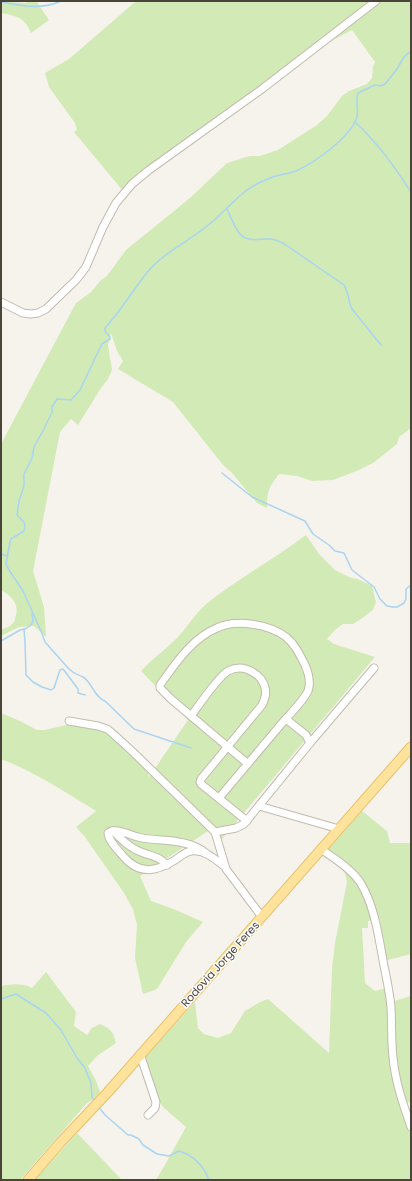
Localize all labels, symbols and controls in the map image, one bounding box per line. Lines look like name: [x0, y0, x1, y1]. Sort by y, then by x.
street label: Rodovia Jorge Feres: [177, 917, 263, 1010]

